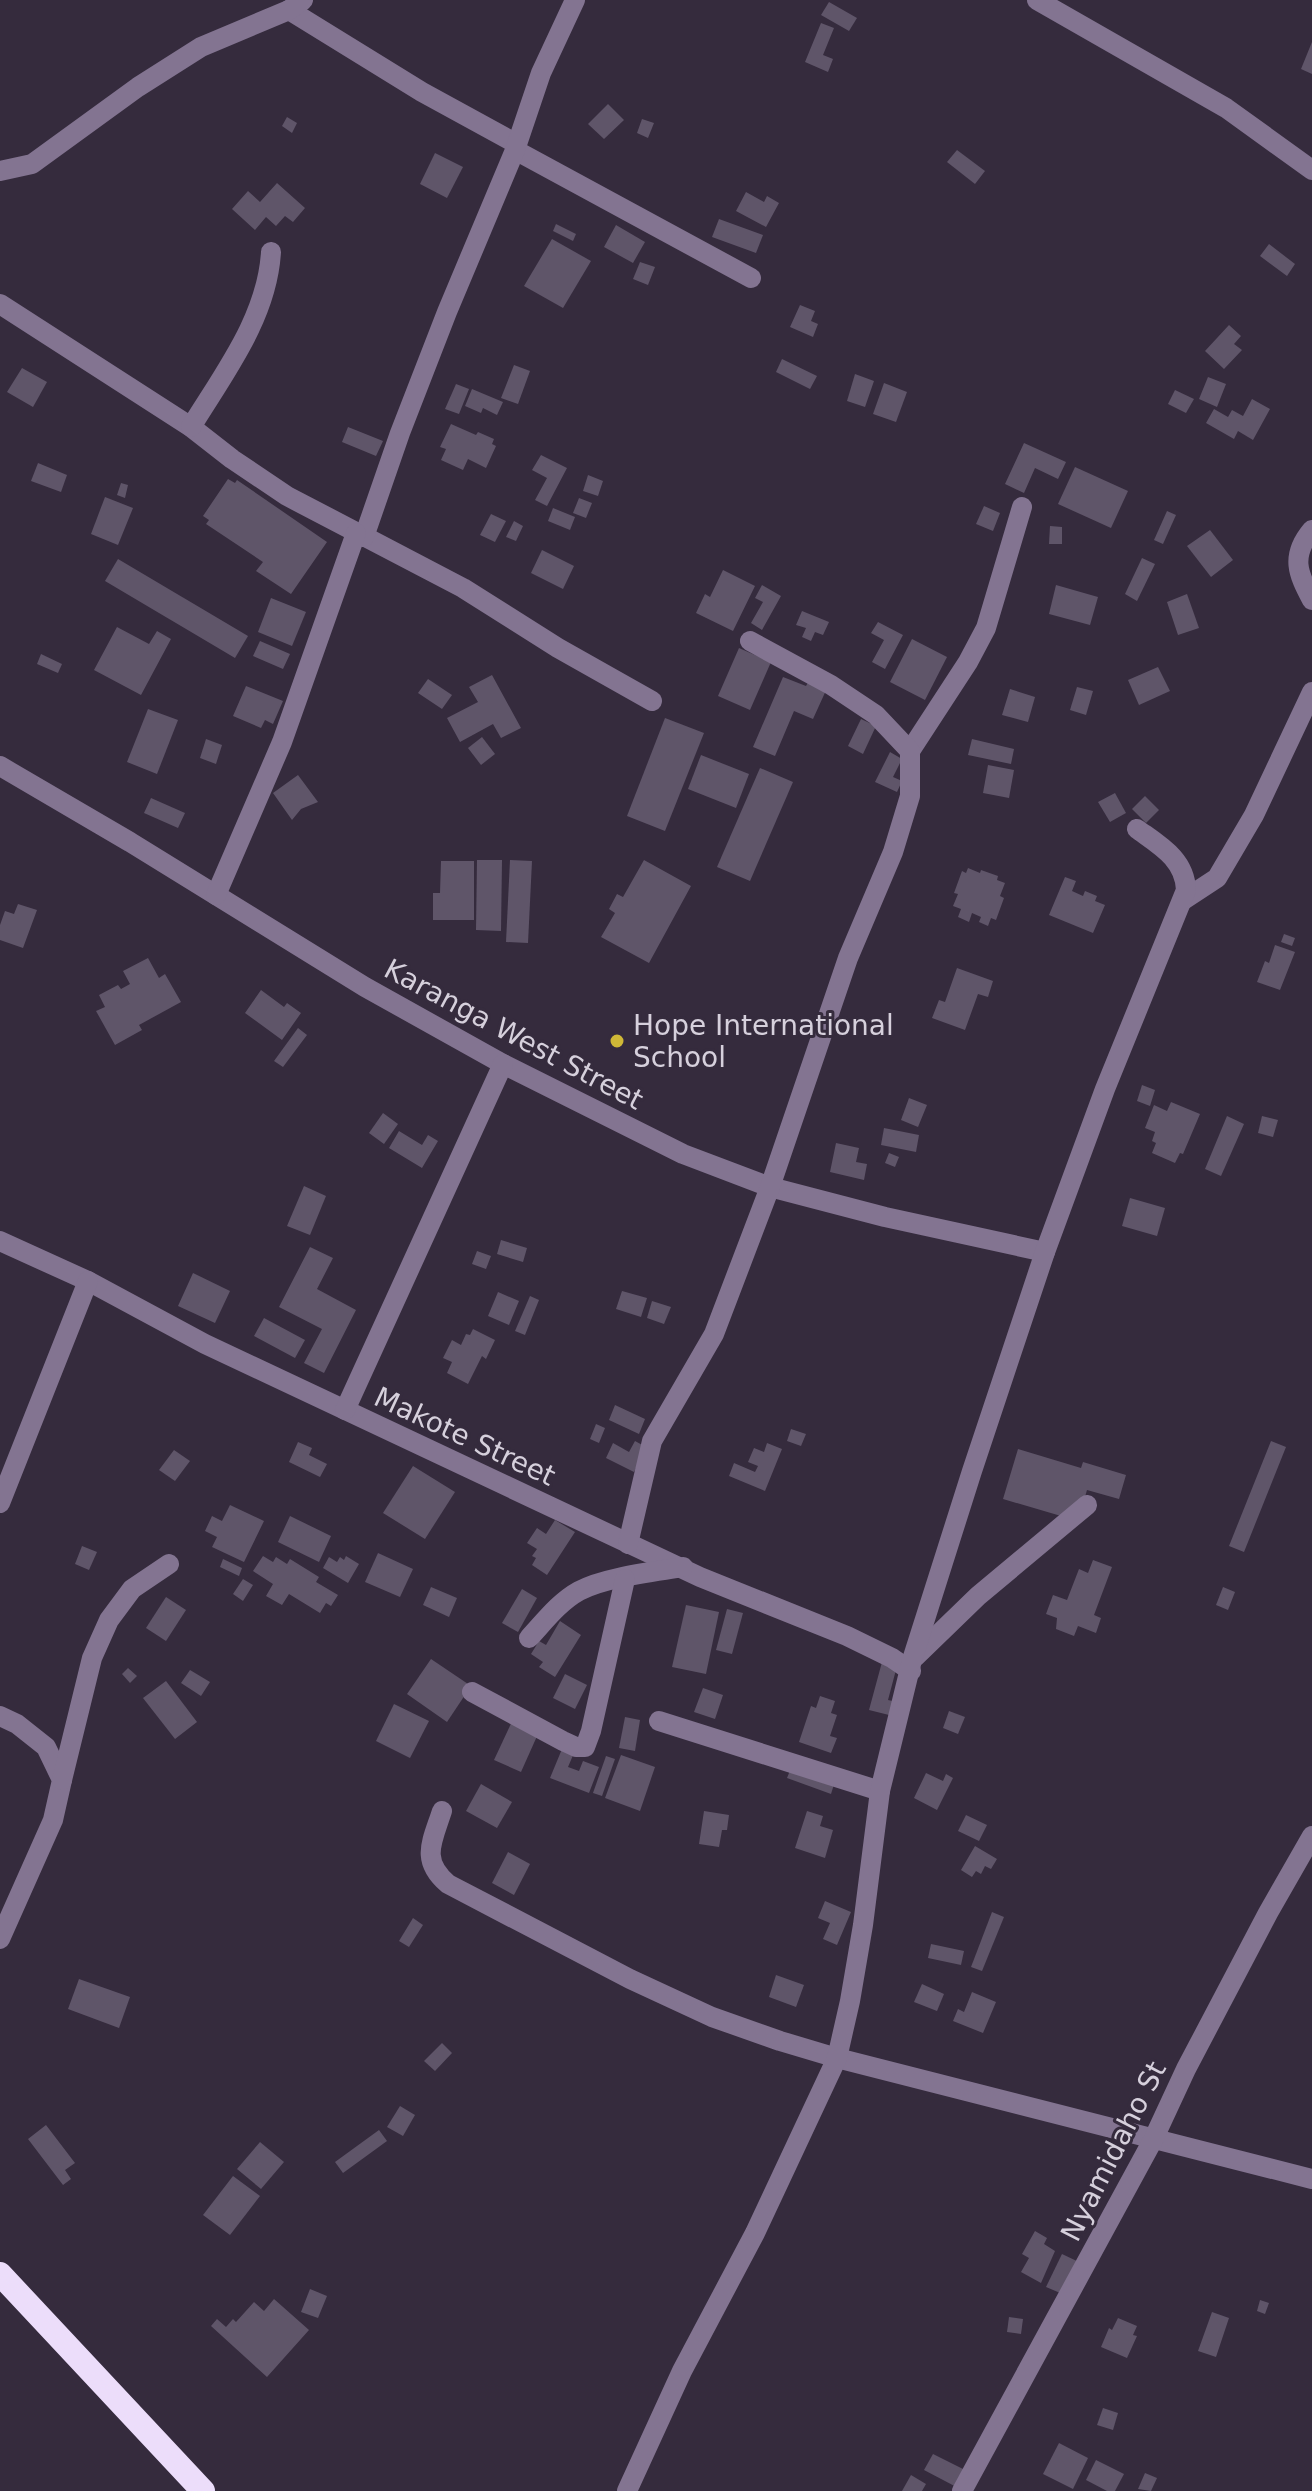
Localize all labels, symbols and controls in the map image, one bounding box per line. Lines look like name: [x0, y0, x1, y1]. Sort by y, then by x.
street label: Karanga West Street: [379, 952, 649, 1117]
place label: Hope International School: [633, 1009, 894, 1074]
marker: Hope International School: [608, 1032, 626, 1050]
street label: Makote Street: [369, 1380, 561, 1493]
street label: Nyamidaho St: [1054, 2056, 1173, 2247]

